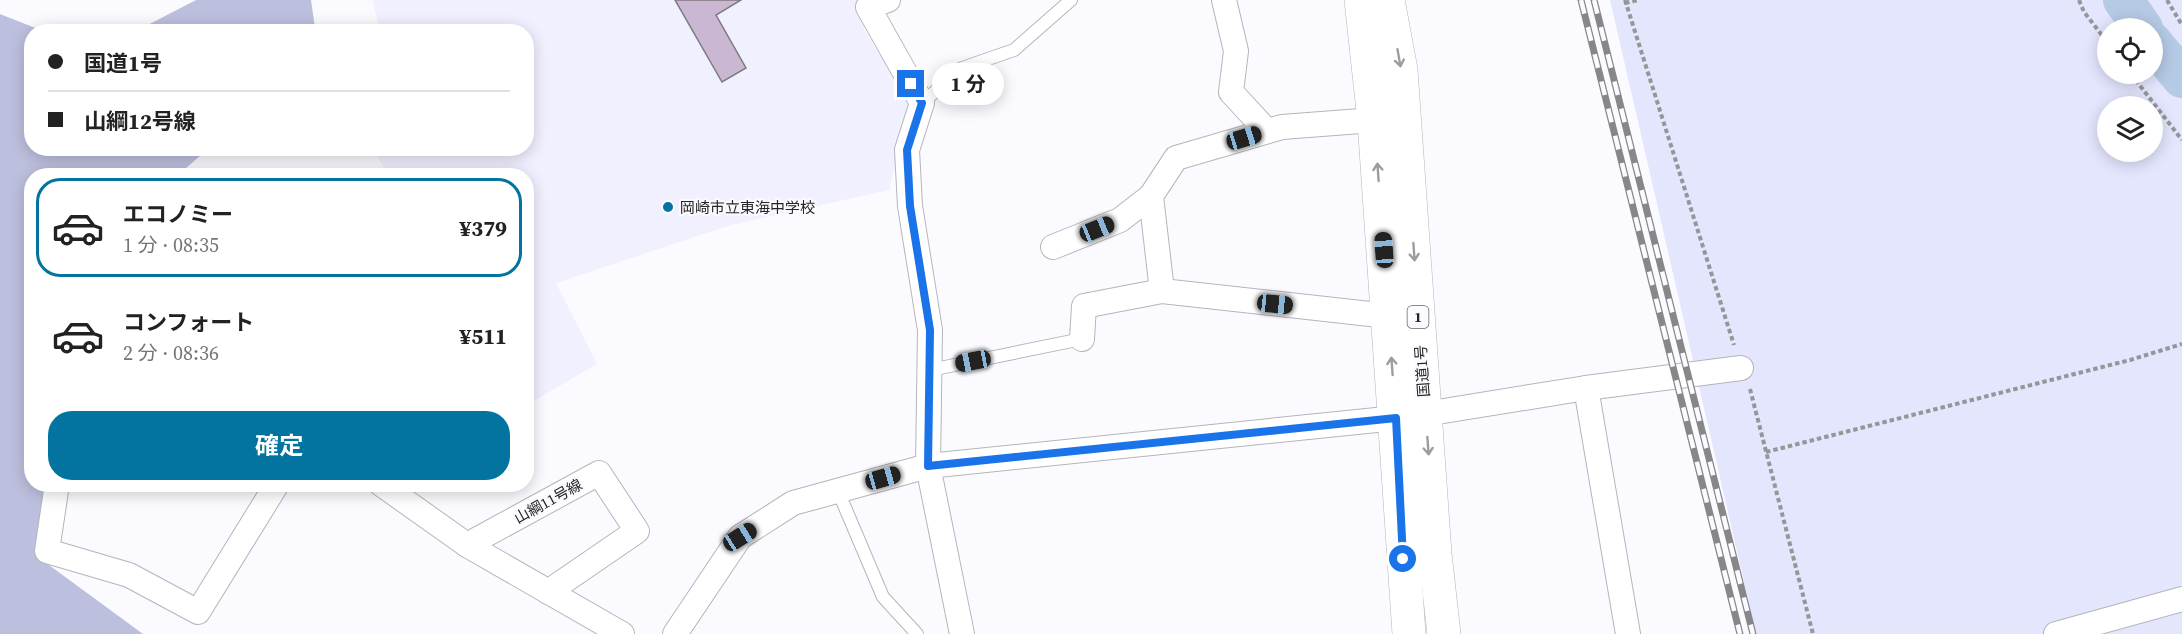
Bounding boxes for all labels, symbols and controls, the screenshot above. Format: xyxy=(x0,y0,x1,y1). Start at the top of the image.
map controls xyxy=(2097,18,2163,162)
button: locate xyxy=(2097,18,2163,84)
one-way arrow xyxy=(1394,47,1405,67)
text: 国道1号 xyxy=(84,48,162,78)
callout: 1 分 xyxy=(932,63,1004,105)
route end xyxy=(897,70,924,97)
text: 1 分 xyxy=(950,70,986,98)
button: layers xyxy=(2097,96,2163,162)
text: 山綱12号線 xyxy=(84,106,196,136)
car xyxy=(1224,124,1264,152)
one-way arrow xyxy=(1372,162,1383,182)
place label: 岡崎市立東海中学校 xyxy=(680,197,815,218)
text: エコノミー xyxy=(123,199,233,229)
marker: 岡崎市立東海中学校 xyxy=(661,200,675,214)
icon: car xyxy=(51,201,105,255)
text: ¥379 xyxy=(459,213,507,243)
car xyxy=(1077,214,1117,244)
text: 1 分 · 08:35 xyxy=(123,231,219,259)
car xyxy=(1374,231,1394,269)
one-way arrow xyxy=(1409,241,1420,261)
car xyxy=(1256,293,1294,315)
road number: 1 xyxy=(1408,306,1428,328)
text: コンフォート xyxy=(123,307,254,337)
icon: car xyxy=(51,309,105,363)
text: ¥511 xyxy=(459,321,507,351)
text: 2 分 · 08:36 xyxy=(123,339,219,367)
street label: 国道1号 xyxy=(1410,344,1434,398)
car xyxy=(954,349,992,373)
one-way arrow xyxy=(1386,357,1397,377)
button: 確定 xyxy=(48,411,510,480)
one-way arrow xyxy=(1422,436,1433,456)
car xyxy=(863,464,903,492)
street label: 山綱11号線 xyxy=(510,474,586,528)
car xyxy=(720,520,760,554)
route start xyxy=(1389,545,1416,572)

